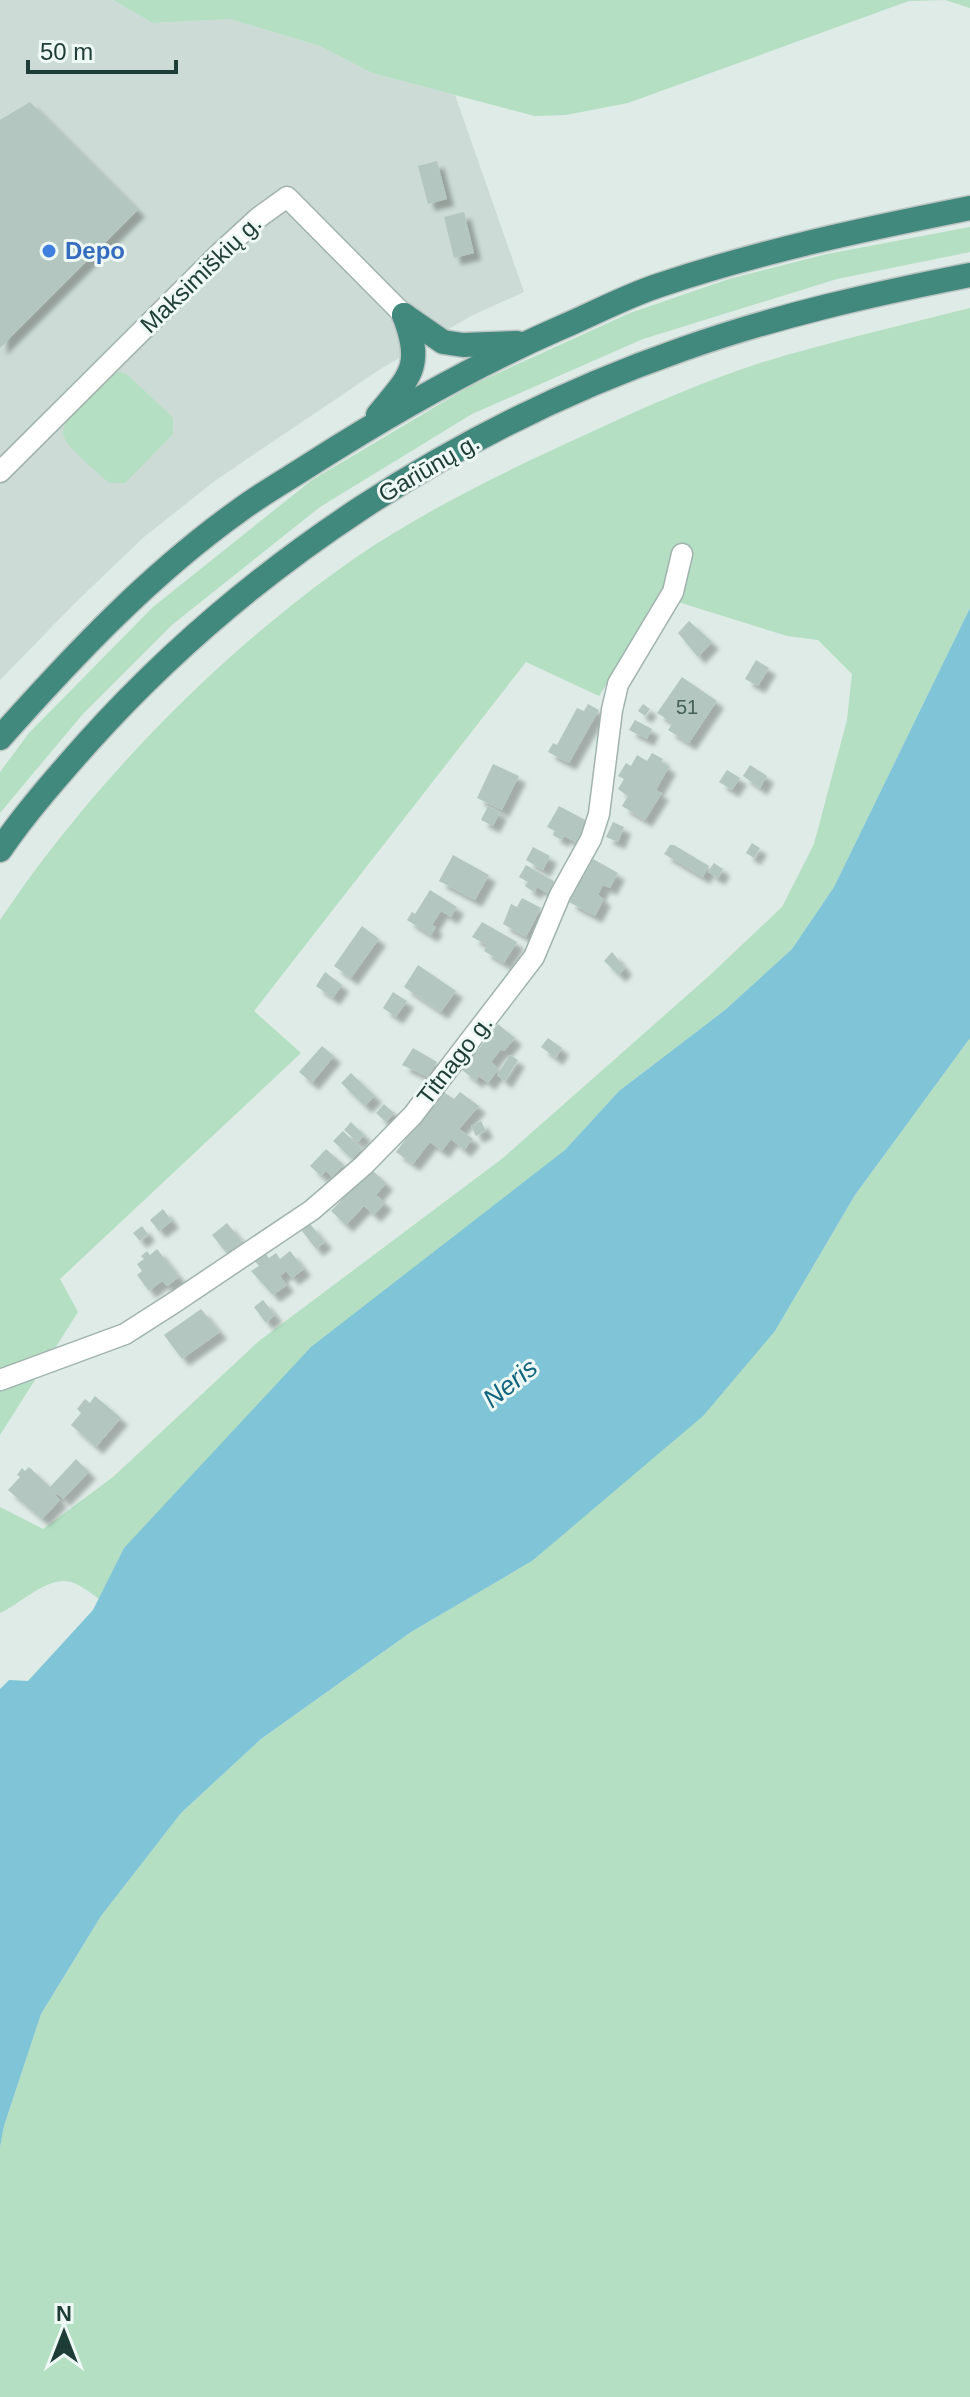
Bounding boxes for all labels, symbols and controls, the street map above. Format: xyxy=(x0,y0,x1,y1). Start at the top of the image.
scale bar xyxy=(28,24,176,74)
text: 50 m xyxy=(40,38,93,65)
street label: Maksimiškių g. xyxy=(135,209,267,338)
place label: Depo xyxy=(65,237,125,264)
marker: Depo xyxy=(40,242,58,260)
street label: Gariūnų g. xyxy=(373,428,484,507)
house number: 51 xyxy=(676,696,698,718)
street label: Titnago g. xyxy=(411,1010,498,1110)
water label: Neris xyxy=(477,1352,543,1414)
north arrow xyxy=(24,2293,104,2373)
text: N xyxy=(56,2301,72,2326)

